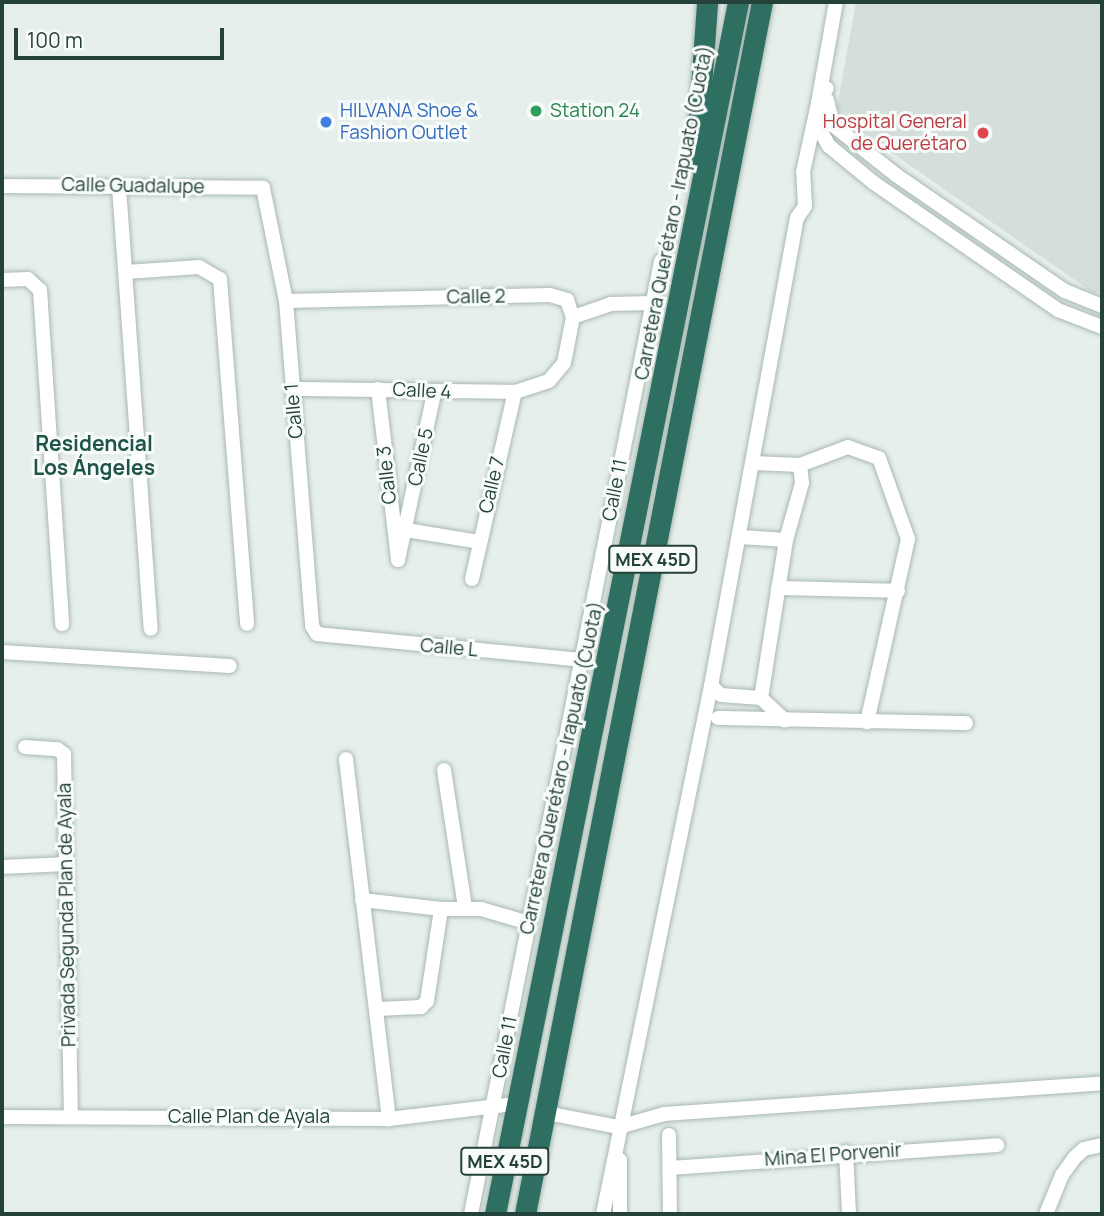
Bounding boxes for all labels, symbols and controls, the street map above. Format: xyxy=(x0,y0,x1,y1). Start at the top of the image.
scale bar xyxy=(18,14,228,58)
text: 100 m xyxy=(27,26,83,54)
street label: Carretera Querétaro - Irapuato (Cuota) xyxy=(630,44,718,382)
place label: HILVANA Shoe & Fashion Outlet xyxy=(340,100,478,144)
place label: Station 24 xyxy=(550,100,640,122)
marker: Station 24 xyxy=(528,103,544,119)
place label: Hospital General de Querétaro xyxy=(823,111,967,155)
marker: HILVANA Shoe & Fashion Outlet xyxy=(318,114,334,130)
marker: Hospital General de Querétaro xyxy=(973,123,993,143)
street label: Calle Guadalupe xyxy=(61,173,205,199)
street label: Calle 2 xyxy=(446,285,506,309)
street label: Calle 4 xyxy=(392,378,452,404)
street label: Calle 1 xyxy=(280,382,308,440)
street label: Calle 5 xyxy=(404,426,438,488)
district label: Residencial Los Ángeles xyxy=(33,430,155,480)
street label: Calle 3 xyxy=(373,445,401,505)
street label: Calle 7 xyxy=(474,454,510,516)
street label: Calle 11 xyxy=(598,457,632,523)
road number: MEX 45D xyxy=(608,544,698,574)
street label: Carretera Querétaro - Irapuato (Cuota) xyxy=(516,599,608,937)
street label: Calle L xyxy=(419,634,479,662)
street label: Privada Segunda Plan de Ayala xyxy=(53,783,81,1047)
street label: Calle 11 xyxy=(488,1014,522,1080)
street label: Calle Plan de Ayala xyxy=(168,1106,330,1128)
street label: Mina El Porvenir xyxy=(764,1139,902,1171)
road number: MEX 45D xyxy=(460,1146,550,1176)

